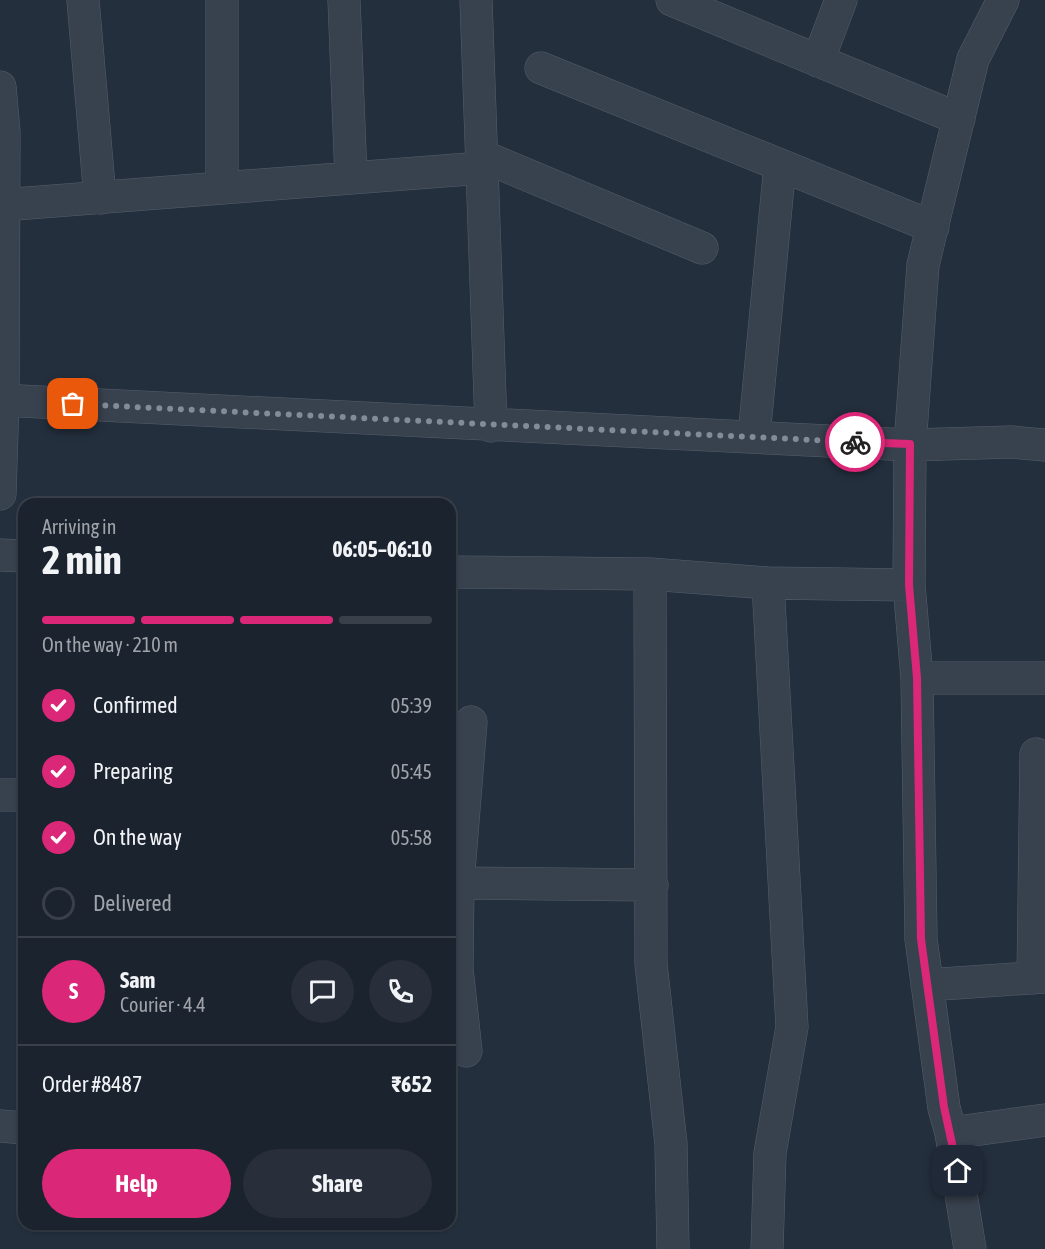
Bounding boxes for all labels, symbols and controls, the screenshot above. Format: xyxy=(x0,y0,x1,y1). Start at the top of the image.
pin xyxy=(47,378,98,429)
icon: bag xyxy=(56,387,89,420)
courier xyxy=(825,412,885,472)
icon: bike xyxy=(839,426,872,459)
text: Arriving in xyxy=(42,515,116,538)
text: 06:05–06:10 xyxy=(332,536,432,562)
text: 2 min xyxy=(42,538,122,582)
text: On the way · 210 m xyxy=(42,633,178,656)
icon: check xyxy=(42,689,75,722)
text: Confirmed xyxy=(93,692,178,718)
text: 05:39 xyxy=(391,694,432,717)
icon: check xyxy=(42,755,75,788)
text: Preparing xyxy=(93,758,173,784)
text: 05:45 xyxy=(391,760,432,783)
icon: check xyxy=(42,821,75,854)
text: On the way xyxy=(93,824,182,850)
text: 05:58 xyxy=(391,826,432,849)
text: Delivered xyxy=(93,890,172,916)
button: chat xyxy=(291,960,354,1023)
button: phone xyxy=(369,960,432,1023)
text: Sam xyxy=(120,967,155,993)
text: S xyxy=(69,978,78,1004)
text: Courier · 4.4 xyxy=(120,993,206,1016)
text: Order #8487 xyxy=(42,1071,142,1097)
text: ₹652 xyxy=(392,1071,432,1097)
pin xyxy=(932,1145,983,1196)
button: Help xyxy=(42,1149,231,1218)
button: Share xyxy=(243,1149,432,1218)
icon: home xyxy=(941,1154,974,1187)

